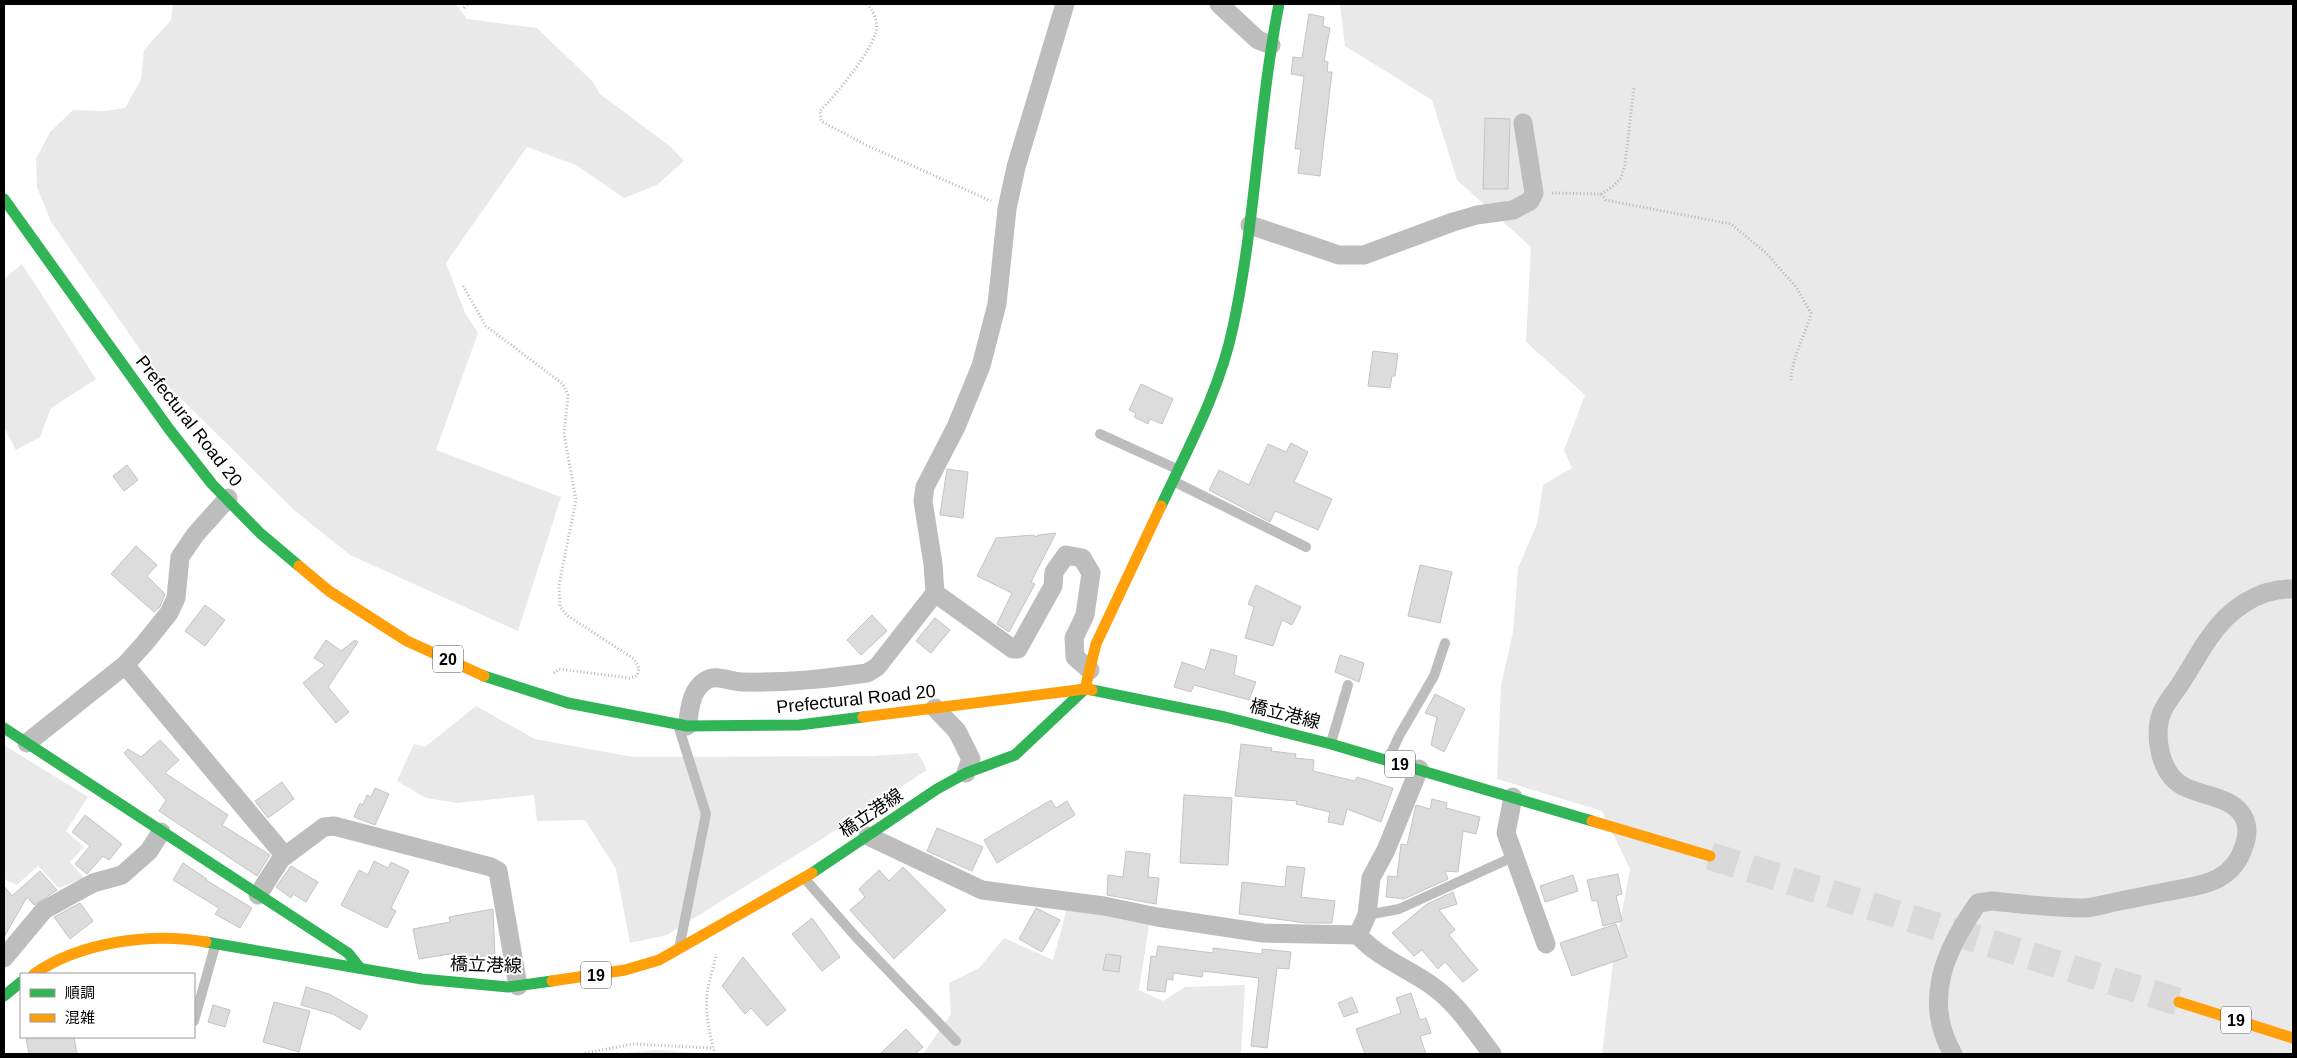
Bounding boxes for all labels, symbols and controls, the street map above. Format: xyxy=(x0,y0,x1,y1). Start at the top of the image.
street label: Prefectural Road 20 xyxy=(132,352,246,490)
road number: 20 xyxy=(433,646,463,672)
street label: Prefectural Road 20 xyxy=(775,681,937,717)
street label: 橋立港線 xyxy=(1248,696,1322,732)
road number: 19 xyxy=(1385,751,1415,778)
street label: 橋立港線 xyxy=(836,785,906,841)
street label: 橋立港線 xyxy=(450,954,522,976)
road number: 19 xyxy=(581,962,611,988)
legend xyxy=(20,973,195,1038)
text: 順調 xyxy=(65,984,95,1001)
road number: 19 xyxy=(2221,1006,2251,1034)
text: 混雑 xyxy=(65,1009,95,1026)

